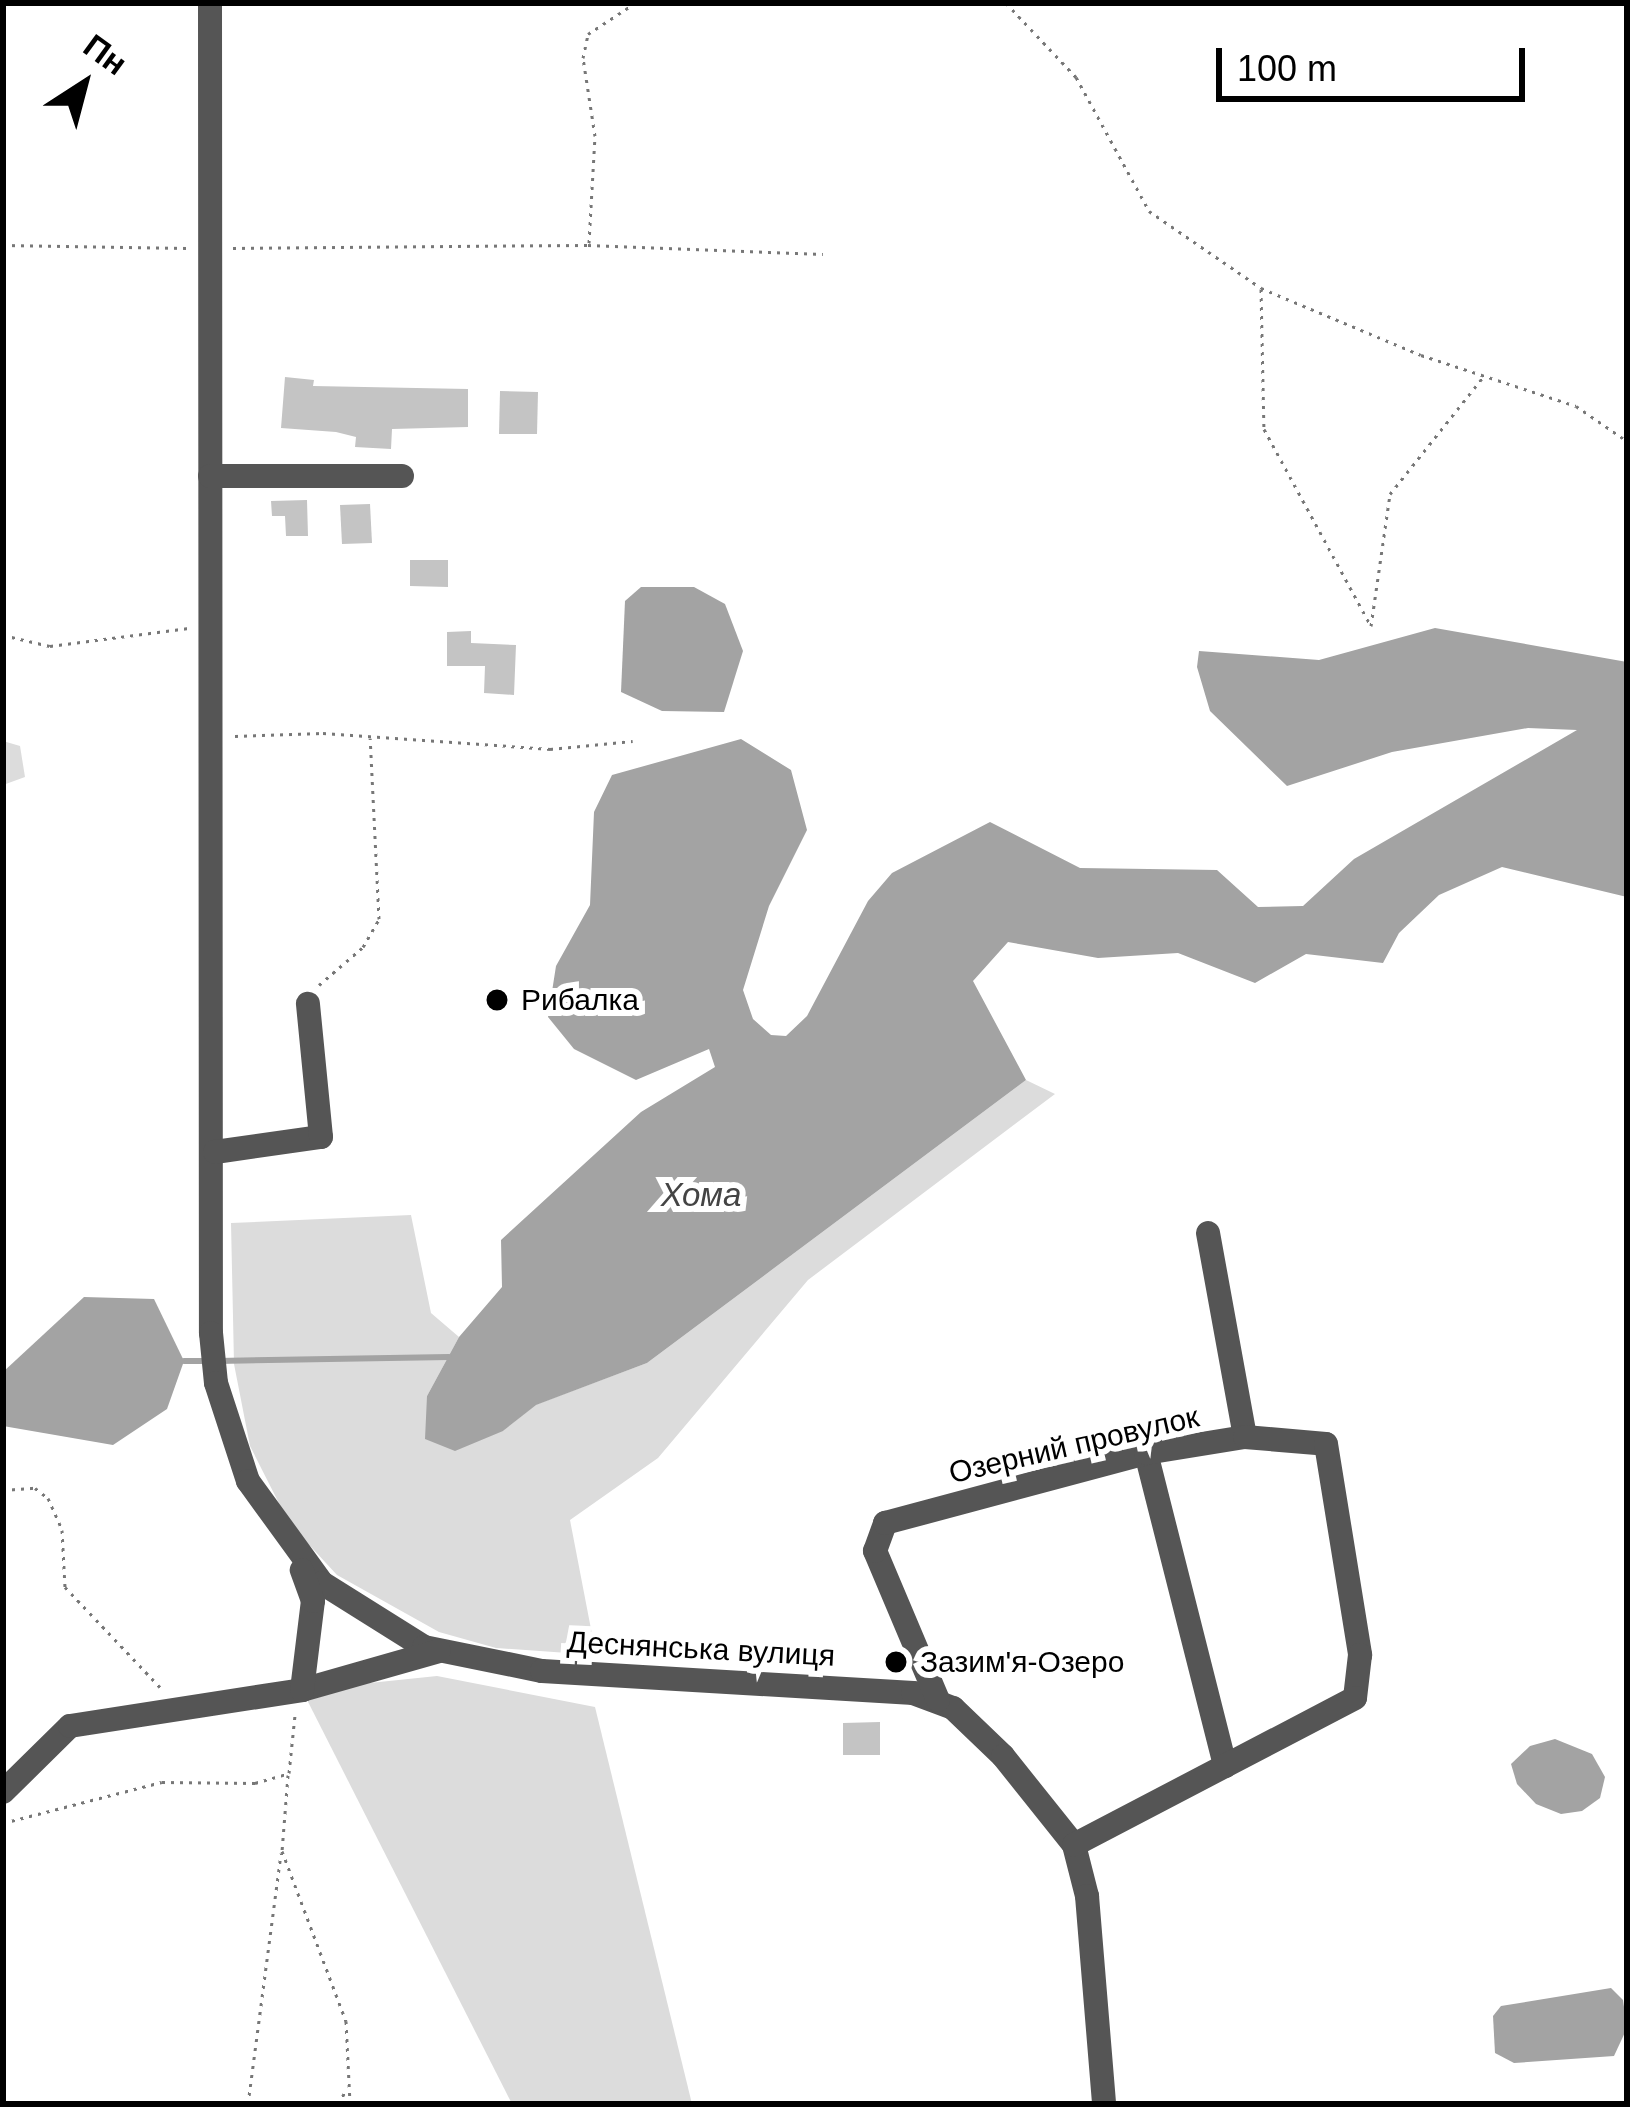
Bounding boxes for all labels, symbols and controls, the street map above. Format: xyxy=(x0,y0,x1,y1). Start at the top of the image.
north arrow xyxy=(24,24,144,144)
scale bar xyxy=(1222,24,1531,98)
text: Пн xyxy=(77,27,134,82)
text: 100 m xyxy=(1237,48,1337,89)
place label: Рибалка xyxy=(521,982,639,1018)
marker: Рибалка xyxy=(484,987,510,1013)
water label: Хома xyxy=(661,1175,741,1215)
street label: Озерний провулок xyxy=(946,1399,1202,1491)
street label: Деснянська вулиця xyxy=(566,1624,836,1674)
place label: Зазим'я-Озеро xyxy=(920,1644,1124,1680)
marker: Зазим'я-Озеро xyxy=(883,1649,909,1675)

